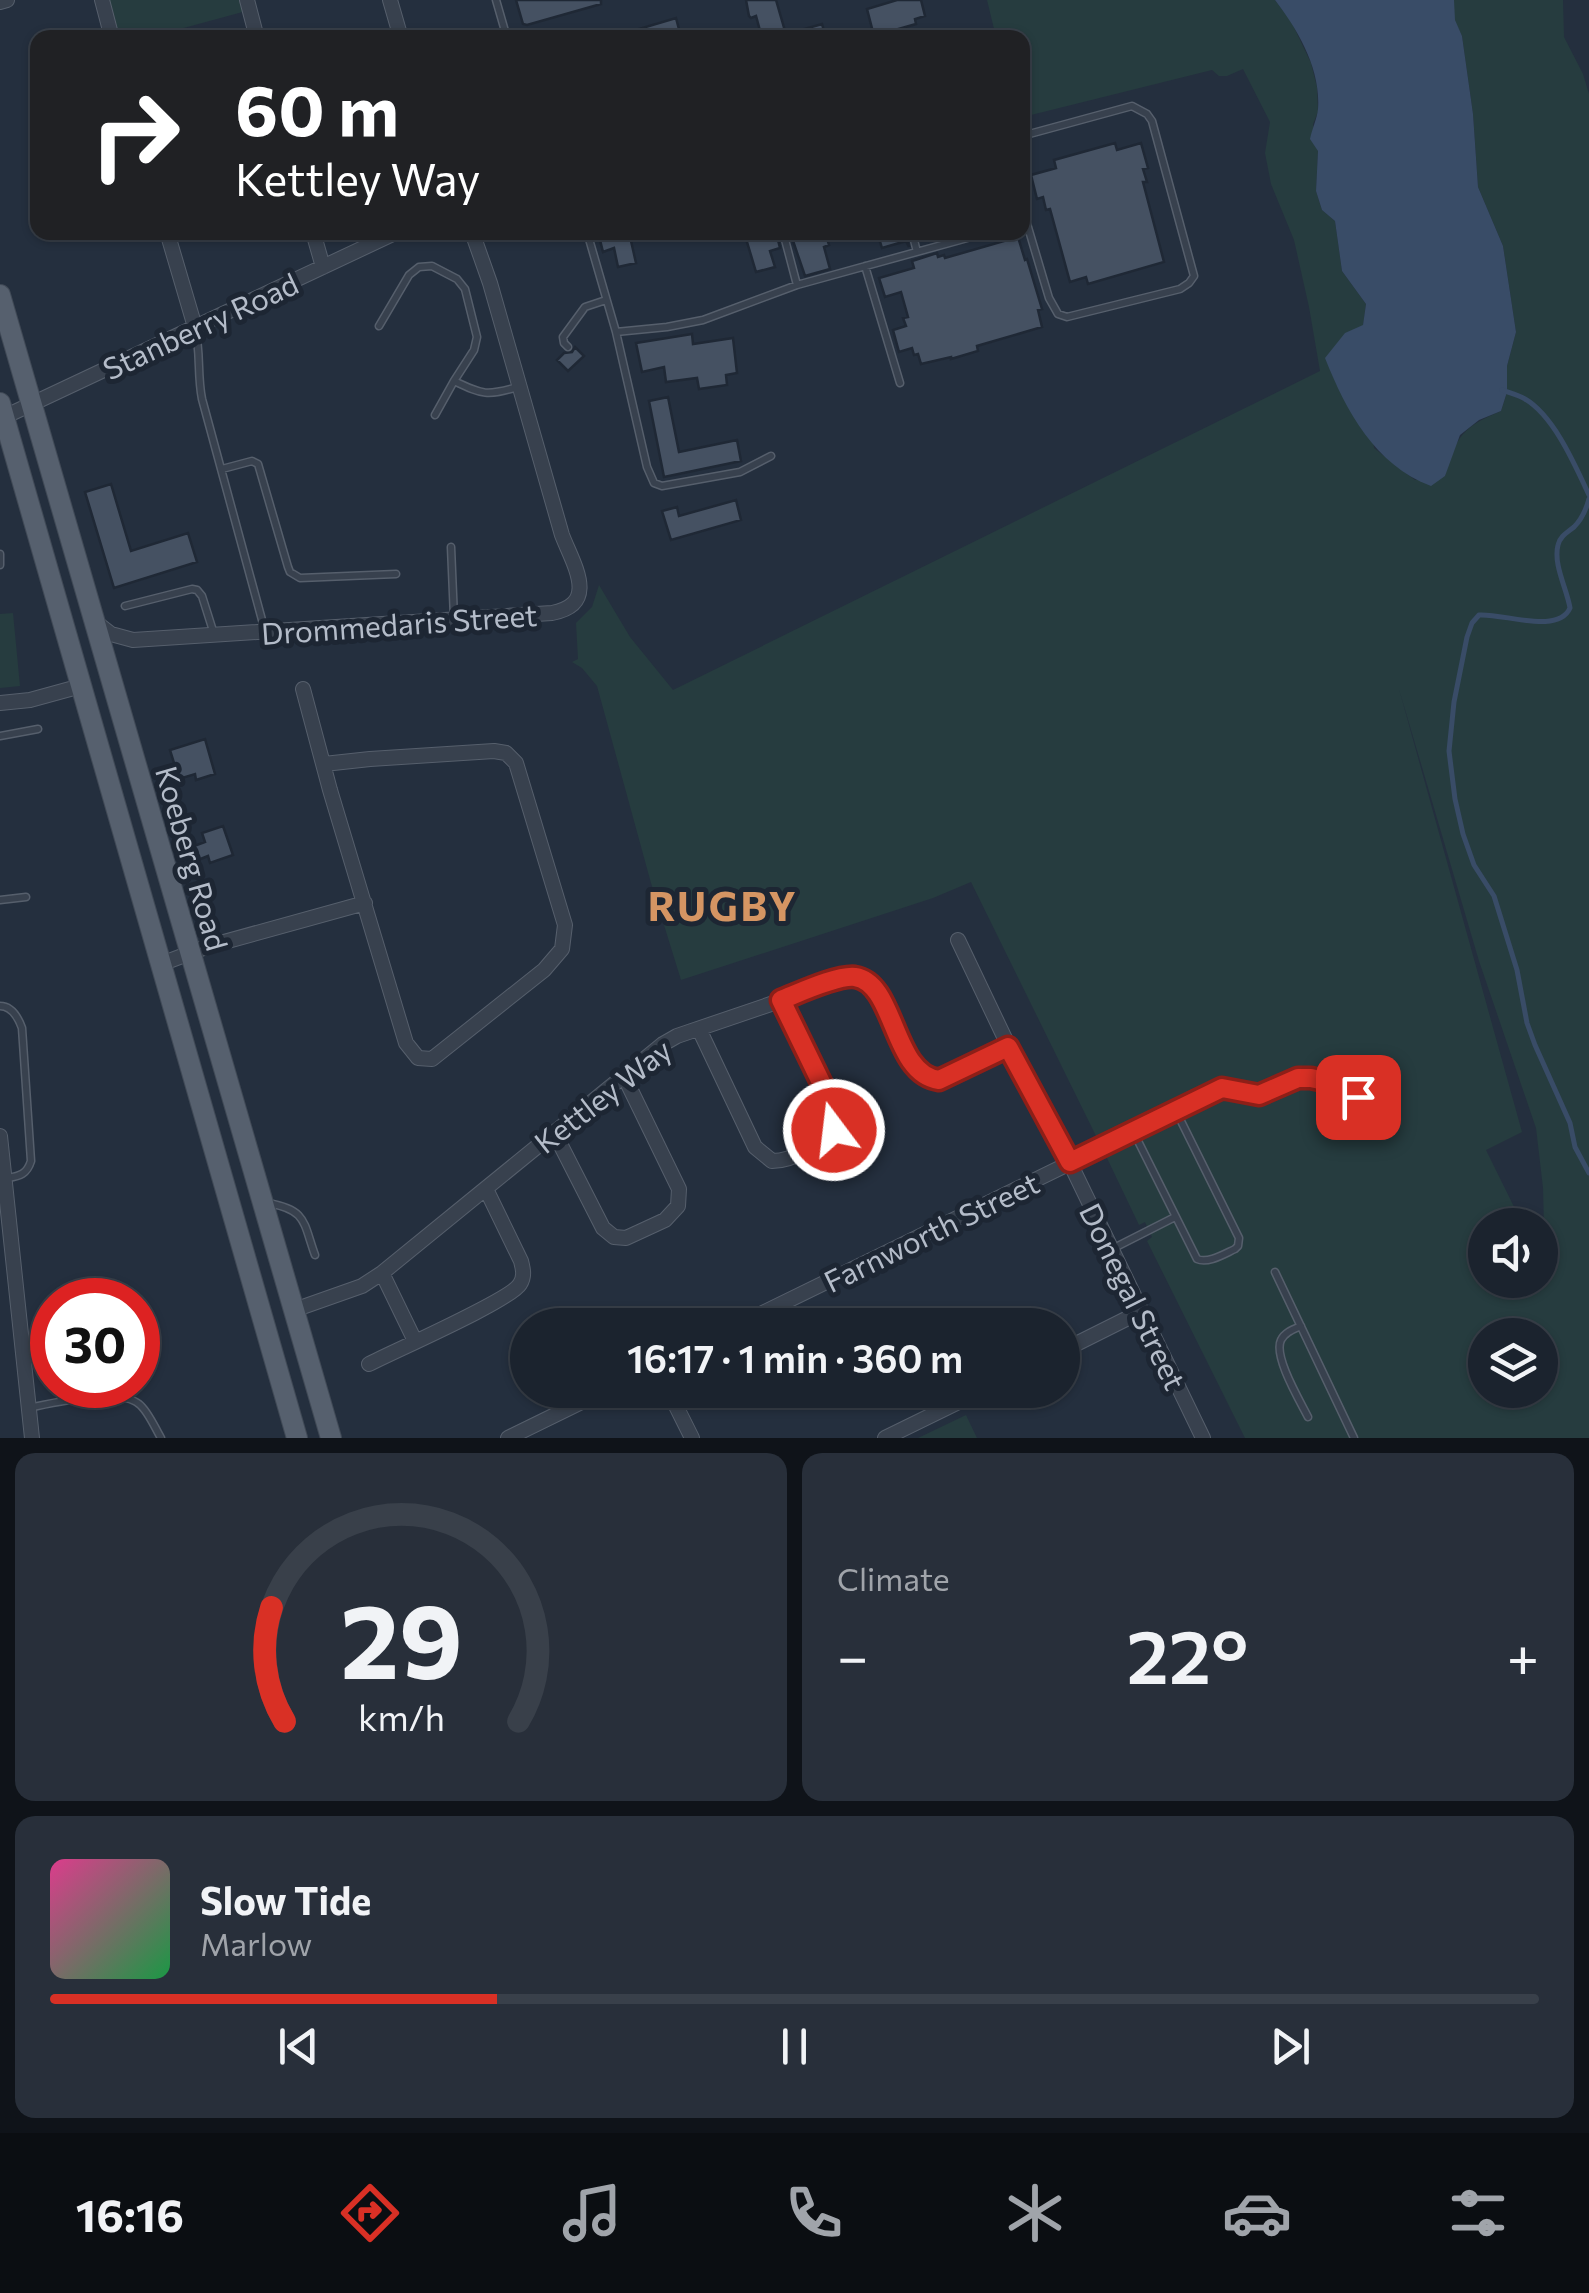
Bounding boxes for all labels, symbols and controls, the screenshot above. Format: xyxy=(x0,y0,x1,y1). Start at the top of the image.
text: 60 m xyxy=(235,65,399,150)
icon: right xyxy=(70,70,200,200)
text: Kettley Way xyxy=(235,150,480,205)
street label: Stanberry Road xyxy=(96,264,304,386)
street label: Drommedaris Street xyxy=(260,595,538,651)
street label: Koeberg Road xyxy=(149,761,237,955)
district label: RUGBY xyxy=(648,880,798,929)
street label: Kettley Way xyxy=(526,1030,678,1160)
pin xyxy=(1316,1055,1401,1140)
icon: arrive xyxy=(1331,1070,1386,1125)
position arrow xyxy=(782,1078,886,1182)
street label: Farnworth Street xyxy=(817,1163,1045,1299)
street label: Donegal Street xyxy=(1073,1197,1195,1395)
map controls xyxy=(1468,1208,1558,1408)
button: sound xyxy=(1468,1208,1558,1298)
speed limit sign: 30 xyxy=(30,1278,160,1408)
button: layers xyxy=(1468,1318,1558,1408)
text: 16:17 · 1 min · 360 m xyxy=(627,1334,963,1381)
text: Climate xyxy=(837,1558,950,1598)
text: 29 xyxy=(340,1573,462,1700)
text: 22° xyxy=(1126,1608,1248,1699)
text: − xyxy=(837,1621,868,1688)
text: + xyxy=(1507,1621,1539,1688)
text: km/h xyxy=(358,1695,444,1738)
text: Slow Tide xyxy=(200,1876,371,1923)
text: Marlow xyxy=(200,1923,312,1963)
icon: previous xyxy=(271,2019,326,2074)
icon: pause xyxy=(767,2019,822,2074)
icon: next xyxy=(1263,2019,1318,2074)
icon: directions xyxy=(335,2178,405,2248)
icon: music xyxy=(557,2178,627,2248)
icon: phone xyxy=(779,2178,849,2248)
icon: climate xyxy=(1000,2178,1070,2248)
icon: car xyxy=(1222,2178,1292,2248)
icon: filters xyxy=(1443,2178,1513,2248)
text: 16:16 xyxy=(76,2186,184,2241)

